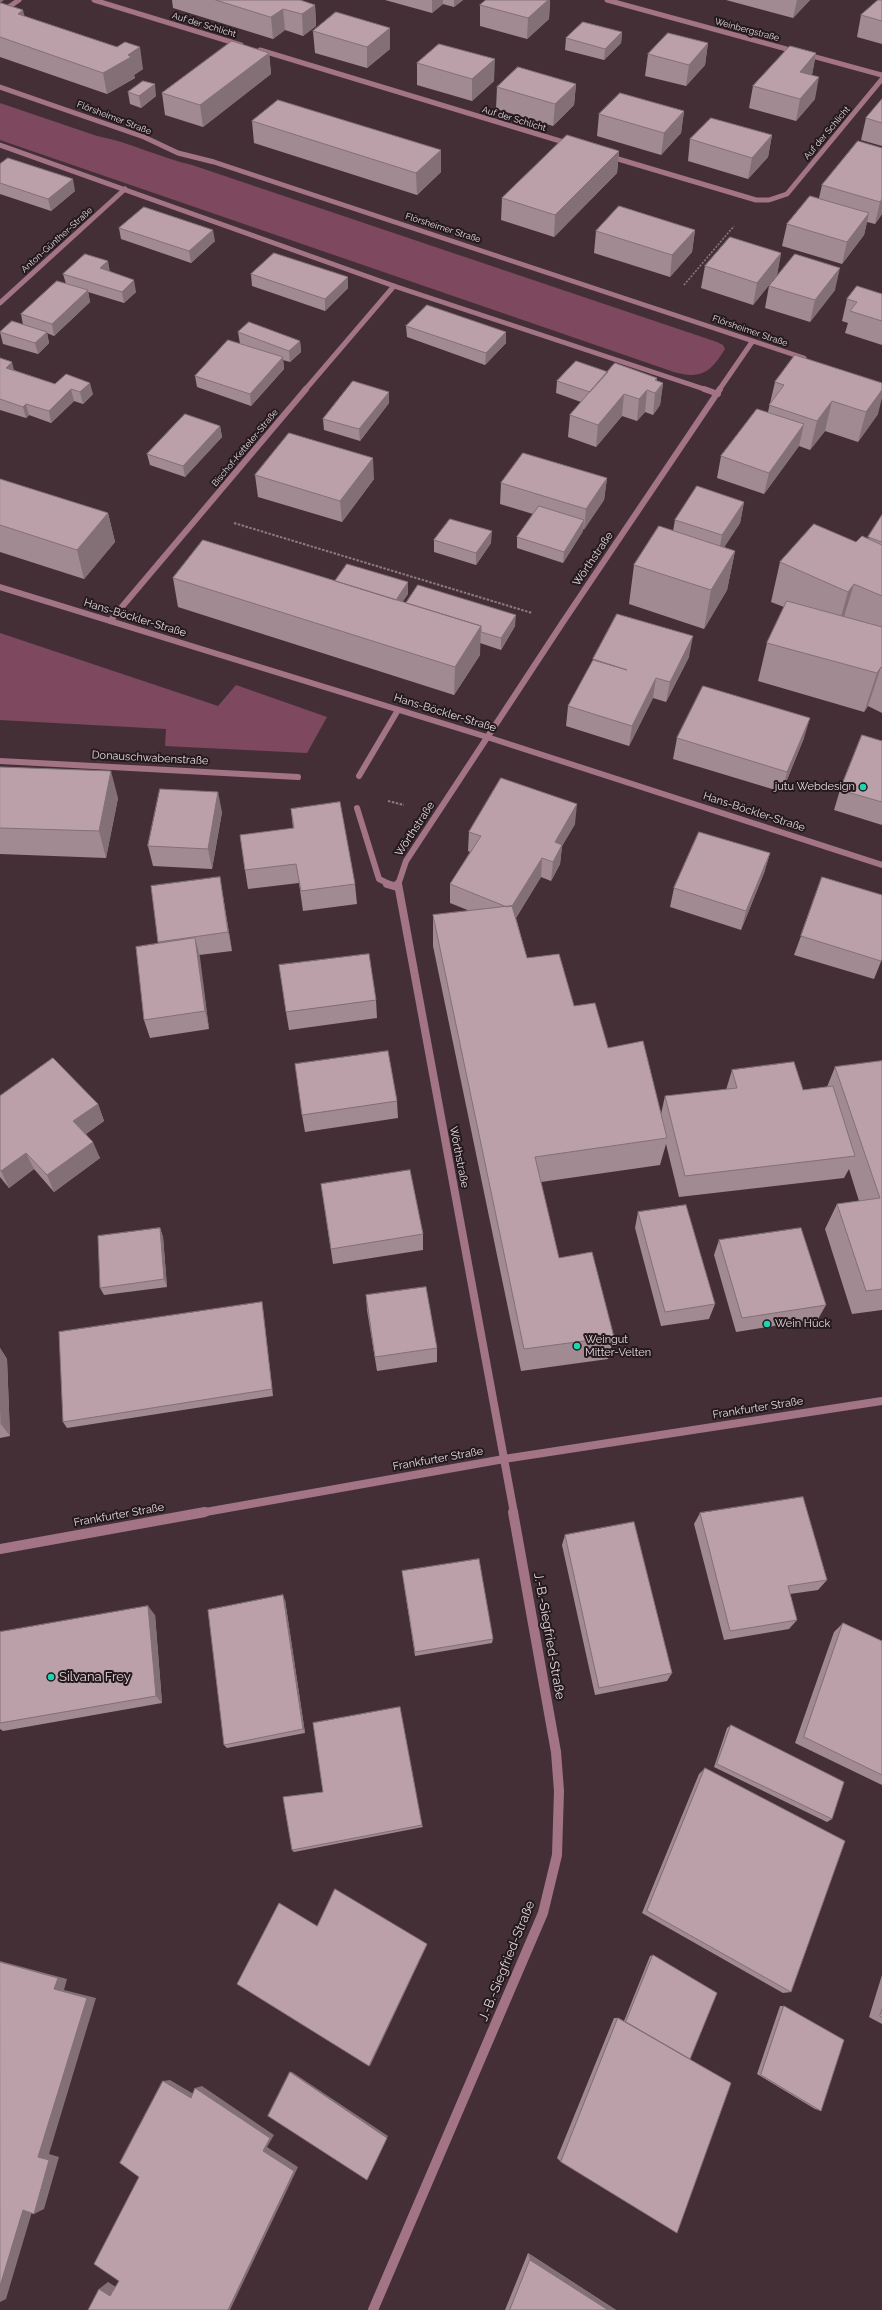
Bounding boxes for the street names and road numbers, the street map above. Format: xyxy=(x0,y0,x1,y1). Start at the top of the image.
street label: Auf der Schlicht xyxy=(171,10,237,40)
street label: Weinbergstraße xyxy=(714,16,780,44)
street label: Flörsheimer Straße xyxy=(75,99,153,137)
street label: Auf der Schlicht xyxy=(481,104,547,134)
street label: Auf der Schlicht xyxy=(802,104,852,162)
street label: Anton-Günther-Straße xyxy=(19,205,95,275)
street label: Flörsheimer Straße xyxy=(404,211,482,245)
street label: Flörsheimer Straße xyxy=(711,313,789,349)
street label: Bischof-Ketteler-Straße xyxy=(210,407,280,489)
street label: Wörthstraße xyxy=(570,529,616,589)
street label: Hans-Böckler-Straße xyxy=(82,596,188,640)
street label: Hans-Böckler-Straße xyxy=(392,691,498,735)
street label: Donauschwabenstraße xyxy=(91,748,209,768)
street label: Hans-Böckler-Straße xyxy=(701,789,807,835)
street label: Wörthstraße xyxy=(392,799,438,859)
street label: Wörthstraße xyxy=(447,1125,471,1189)
street label: Frankfurter Straße xyxy=(712,1394,804,1422)
street label: Frankfurter Straße xyxy=(392,1445,484,1473)
street label: Frankfurter Straße xyxy=(73,1501,165,1529)
street label: J.-B.-Siegfried-Straße xyxy=(530,1571,568,1701)
street label: J.-B.-Siegfried-Straße xyxy=(476,1898,538,2024)

